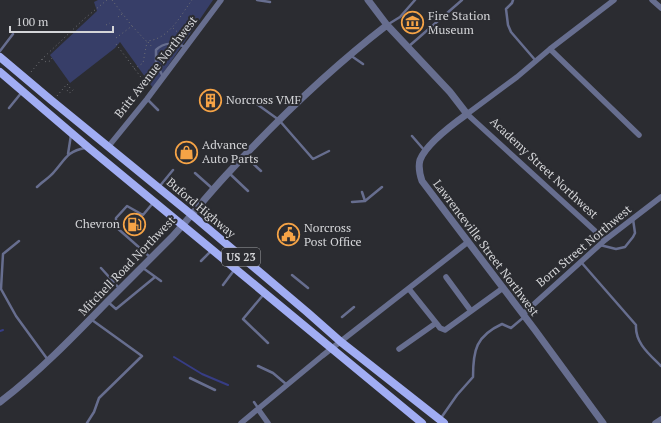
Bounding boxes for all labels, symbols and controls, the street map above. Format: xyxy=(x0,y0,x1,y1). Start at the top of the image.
scale bar xyxy=(10,8,113,34)
place label: Fire Station Museum xyxy=(428,8,490,37)
museum icon: Fire Station Museum xyxy=(400,10,426,36)
street label: Britt Avenue Northwest xyxy=(111,12,200,121)
text: 100 m xyxy=(16,14,49,29)
building icon: Norcross VMF xyxy=(198,87,224,113)
place label: Norcross VMF xyxy=(226,92,301,107)
street label: Academy Street Northwest xyxy=(487,114,602,222)
place label: Advance Auto Parts xyxy=(202,137,259,166)
shop icon: Advance Auto Parts xyxy=(173,139,199,165)
street label: Buford Highway xyxy=(164,174,240,241)
street label: Lawrenceville Street Northwest xyxy=(430,177,543,319)
street label: Born Street Northwest xyxy=(533,201,635,290)
fuel station icon: Chevron xyxy=(122,211,148,237)
street label: Mitchell Road Northwest xyxy=(75,212,179,319)
place label: Chevron xyxy=(75,216,120,231)
place label: Norcross Post Office xyxy=(304,220,362,249)
public building icon: Norcross Post Office xyxy=(276,222,302,248)
road number: US 23 xyxy=(222,248,260,266)

